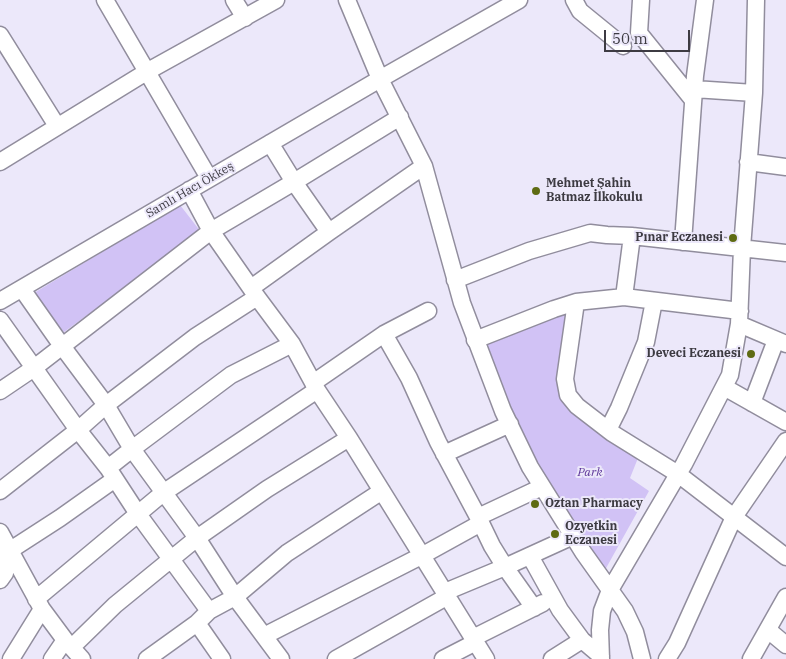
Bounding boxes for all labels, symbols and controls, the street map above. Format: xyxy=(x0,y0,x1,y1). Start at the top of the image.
scale bar xyxy=(606,20,692,52)
text: 50 m xyxy=(612,29,648,48)
street label: Samlı Hacı Ökkeş xyxy=(144,159,236,221)
place label: Mehmet Şahin Batmaz İlkokulu xyxy=(546,177,643,205)
marker: Mehmet Şahin Batmaz İlkokulu xyxy=(530,185,542,197)
place label: Pınar Eczanesi xyxy=(635,231,723,245)
marker: Pınar Eczanesi xyxy=(727,232,739,244)
place label: Deveci Eczanesi xyxy=(647,347,741,361)
marker: Deveci Eczanesi xyxy=(745,348,757,360)
park label: Park xyxy=(577,466,603,480)
place label: Oztan Pharmacy xyxy=(545,497,643,511)
marker: Oztan Pharmacy xyxy=(529,498,541,510)
place label: Ozyetkin Eczanesi xyxy=(565,520,618,548)
marker: Ozyetkin Eczanesi xyxy=(549,528,561,540)

